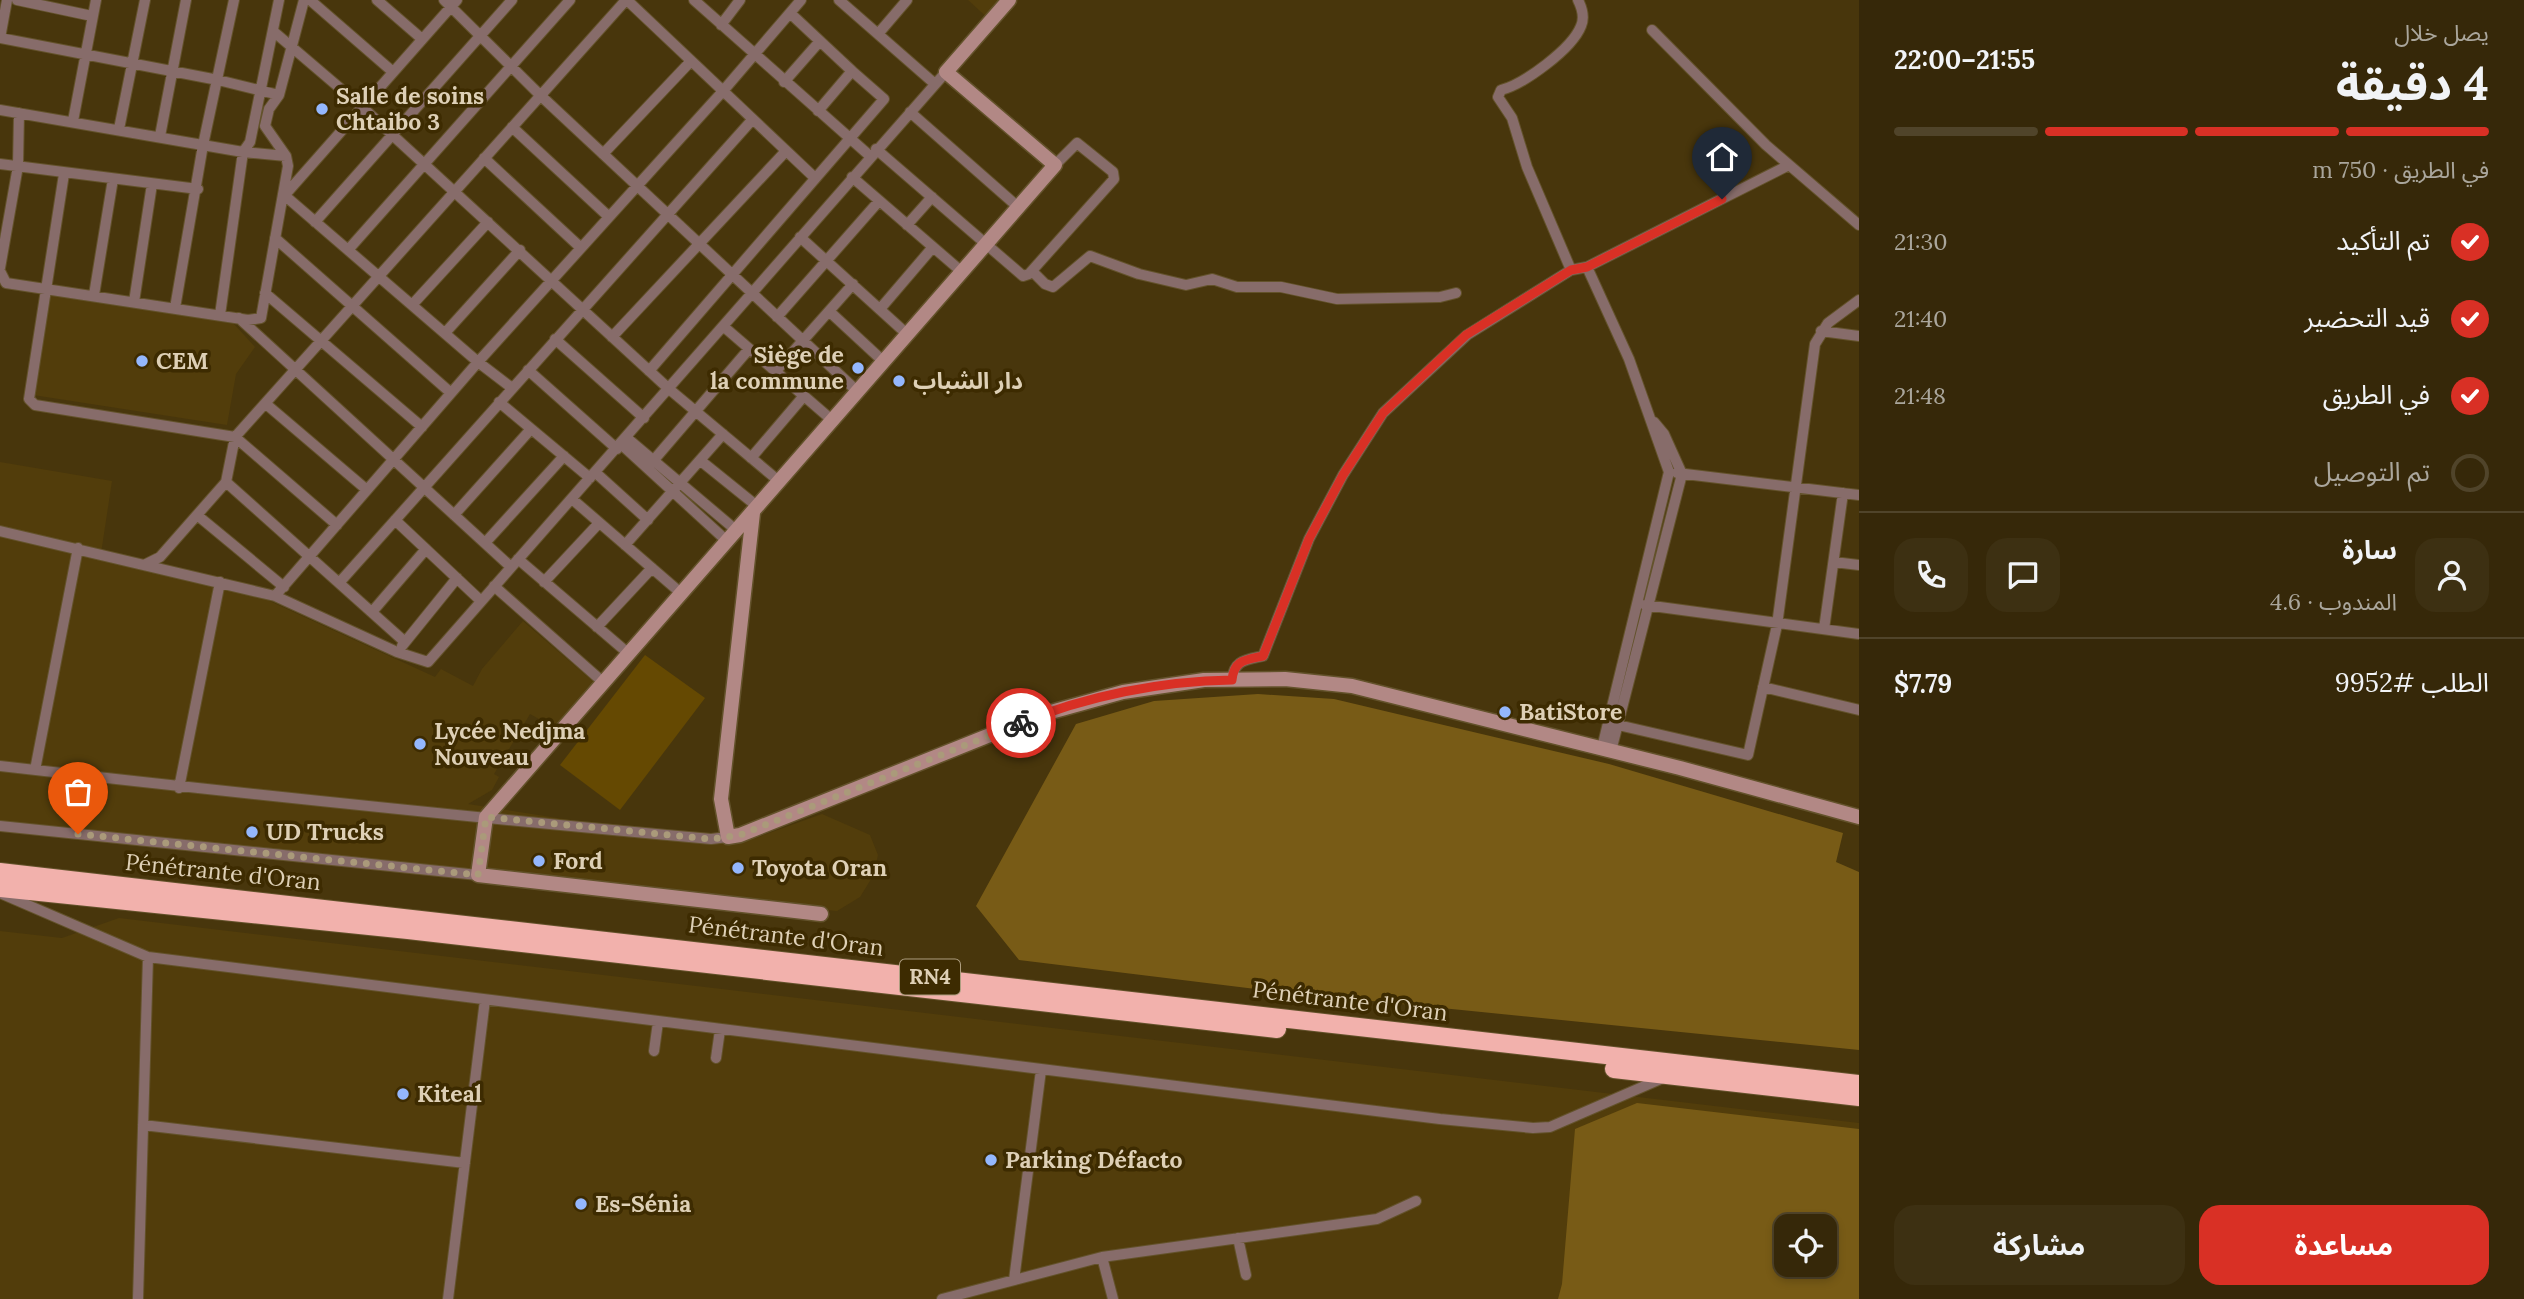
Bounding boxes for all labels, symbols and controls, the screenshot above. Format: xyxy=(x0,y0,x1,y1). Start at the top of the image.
text: يصل خلال xyxy=(2394,18,2489,47)
text: 21:55–22:00 xyxy=(1894,43,2035,76)
text: 4 دقيقة xyxy=(2336,54,2489,113)
place label: Salle de soins Chtaibo 3 xyxy=(336,81,484,136)
marker: Salle de soins Chtaibo 3 xyxy=(314,101,330,117)
pin xyxy=(1692,127,1752,199)
icon: home xyxy=(1703,138,1741,176)
text: في الطريق · 750 m xyxy=(2312,155,2489,184)
icon: check xyxy=(2451,223,2489,261)
text: تم التأكيد xyxy=(2336,224,2430,257)
text: 21:30 xyxy=(1894,227,1948,256)
icon: check xyxy=(2451,300,2489,338)
text: قيد التحضير xyxy=(2304,301,2430,334)
text: 21:40 xyxy=(1894,304,1947,333)
place label: Siège de la commune xyxy=(710,340,844,395)
place label: CEM xyxy=(156,346,209,375)
marker: CEM xyxy=(134,353,150,369)
marker: Siège de la commune xyxy=(850,360,866,376)
place label: دار الشباب xyxy=(913,366,1023,395)
marker: دار الشباب xyxy=(891,373,907,389)
icon: check xyxy=(2451,377,2489,415)
text: في الطريق xyxy=(2323,378,2430,411)
text: 21:48 xyxy=(1894,381,1946,410)
text: تم التوصيل xyxy=(2314,455,2430,488)
text: سارة xyxy=(2342,533,2397,566)
button: phone xyxy=(1894,538,1968,612)
button: chat xyxy=(1986,538,2060,612)
button: person xyxy=(2415,538,2489,612)
text: المندوب · 4.6 xyxy=(2270,587,2397,616)
text: الطلب #9952 xyxy=(2335,666,2489,699)
text: $7.79 xyxy=(1894,667,1952,700)
courier xyxy=(986,688,1056,758)
place label: BatiStore xyxy=(1519,697,1622,726)
icon: bike xyxy=(1002,704,1040,742)
marker: BatiStore xyxy=(1497,704,1513,720)
place label: Lycée Nedjma Nouveau xyxy=(434,716,585,771)
marker: Lycée Nedjma Nouveau xyxy=(412,736,428,752)
pin xyxy=(48,762,108,834)
icon: bag xyxy=(59,773,97,811)
place label: UD Trucks xyxy=(266,817,384,846)
marker: UD Trucks xyxy=(244,824,260,840)
place label: Ford xyxy=(553,846,603,875)
street label: Pénétrante d'Oran xyxy=(124,847,322,896)
marker: Ford xyxy=(531,853,547,869)
place label: Toyota Oran xyxy=(752,853,887,882)
marker: Toyota Oran xyxy=(730,860,746,876)
street label: Pénétrante d'Oran xyxy=(687,909,885,962)
road number: RN4 xyxy=(900,960,960,995)
street label: Pénétrante d'Oran xyxy=(1251,974,1449,1027)
place label: Kiteal xyxy=(417,1079,482,1108)
marker: Kiteal xyxy=(395,1086,411,1102)
place label: Parking Défacto xyxy=(1005,1145,1182,1174)
marker: Parking Défacto xyxy=(983,1152,999,1168)
place label: Es-Sénia xyxy=(595,1189,691,1218)
marker: Es-Sénia xyxy=(573,1196,589,1212)
button: مشاركة xyxy=(1894,1205,2185,1285)
button: مساعدة xyxy=(2199,1205,2489,1285)
map controls xyxy=(1774,1214,1837,1277)
button: locate xyxy=(1774,1214,1837,1277)

